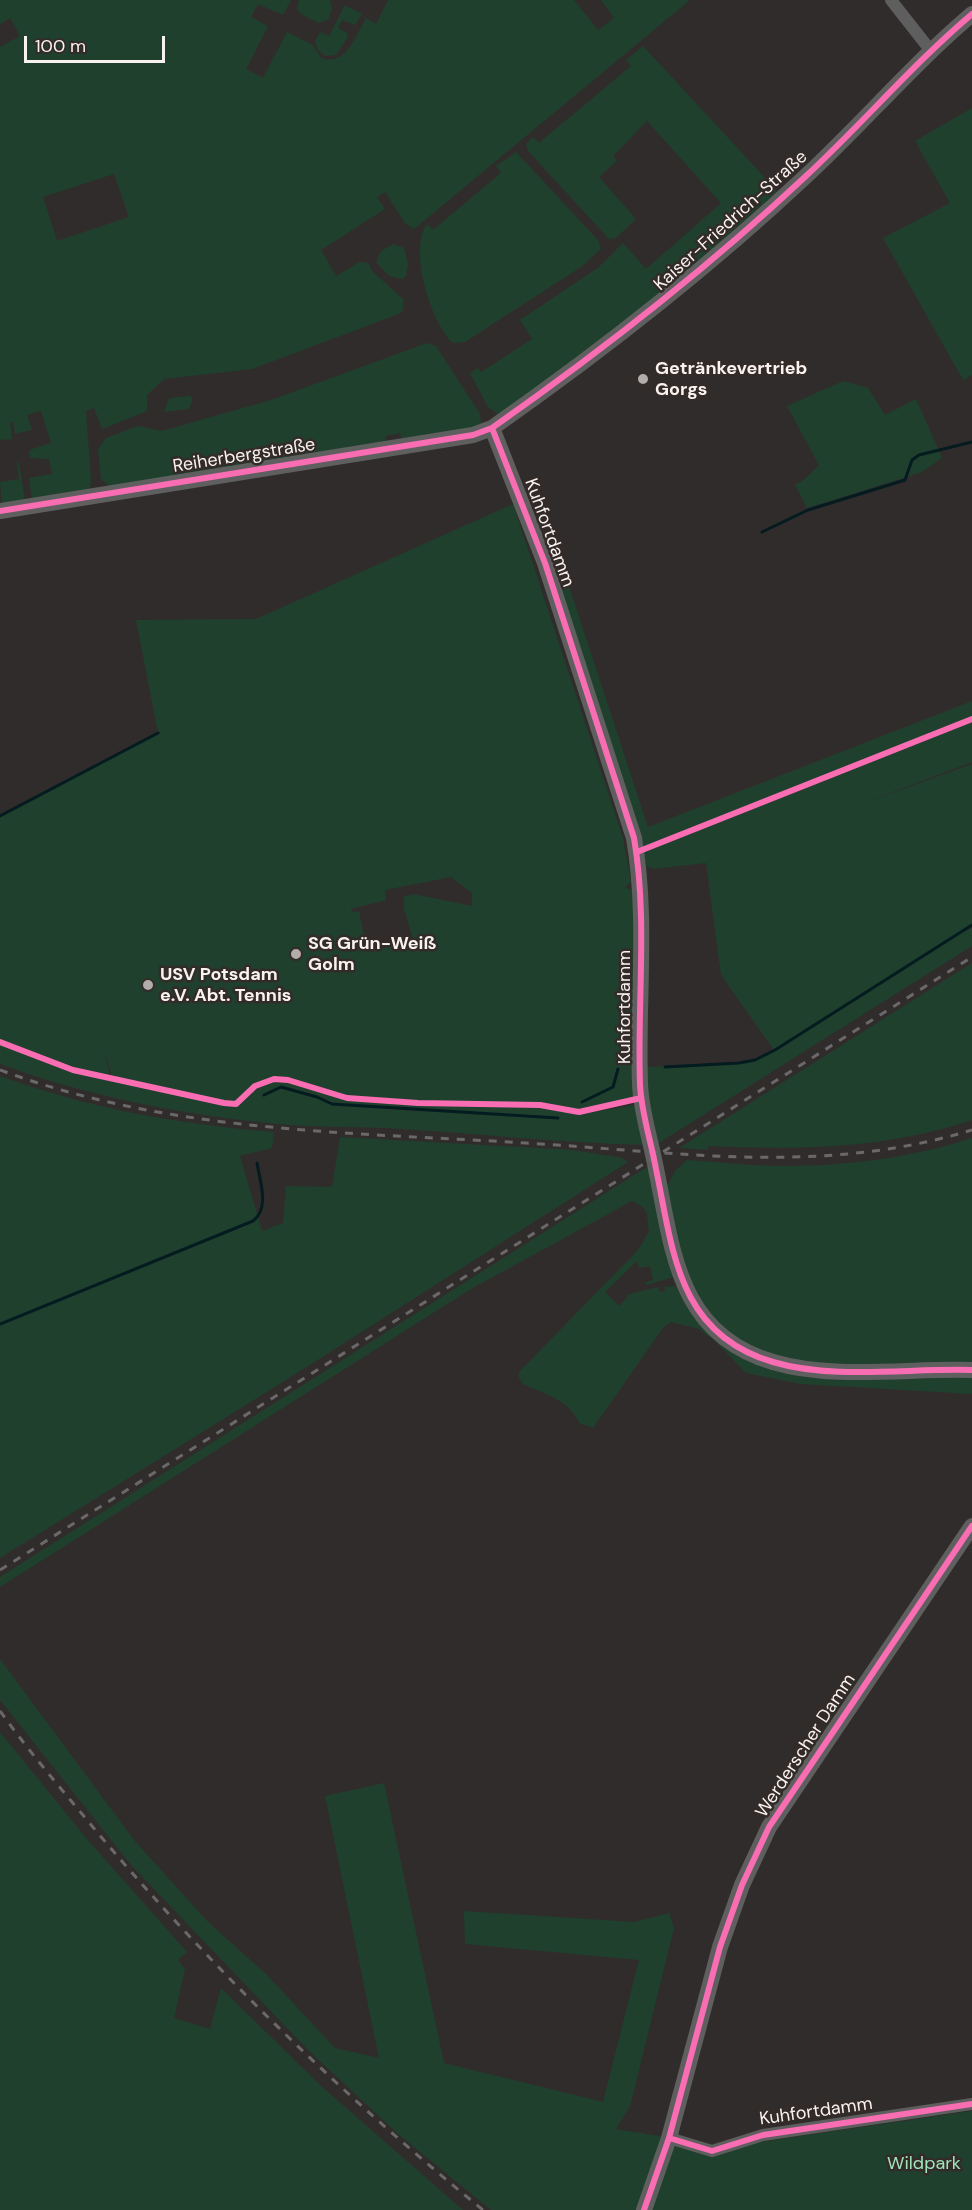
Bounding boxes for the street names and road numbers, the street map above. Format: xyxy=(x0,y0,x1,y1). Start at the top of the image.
street label: Kaiser-Friedrich-Straße xyxy=(650,146,812,296)
street label: Reiherbergstraße xyxy=(171,434,317,478)
street label: Kuhfortdamm xyxy=(519,476,579,590)
street label: Kuhfortdamm xyxy=(614,950,636,1064)
street label: Werderscher Damm xyxy=(752,1670,860,1822)
street label: Kuhfortdamm xyxy=(758,2093,874,2131)

